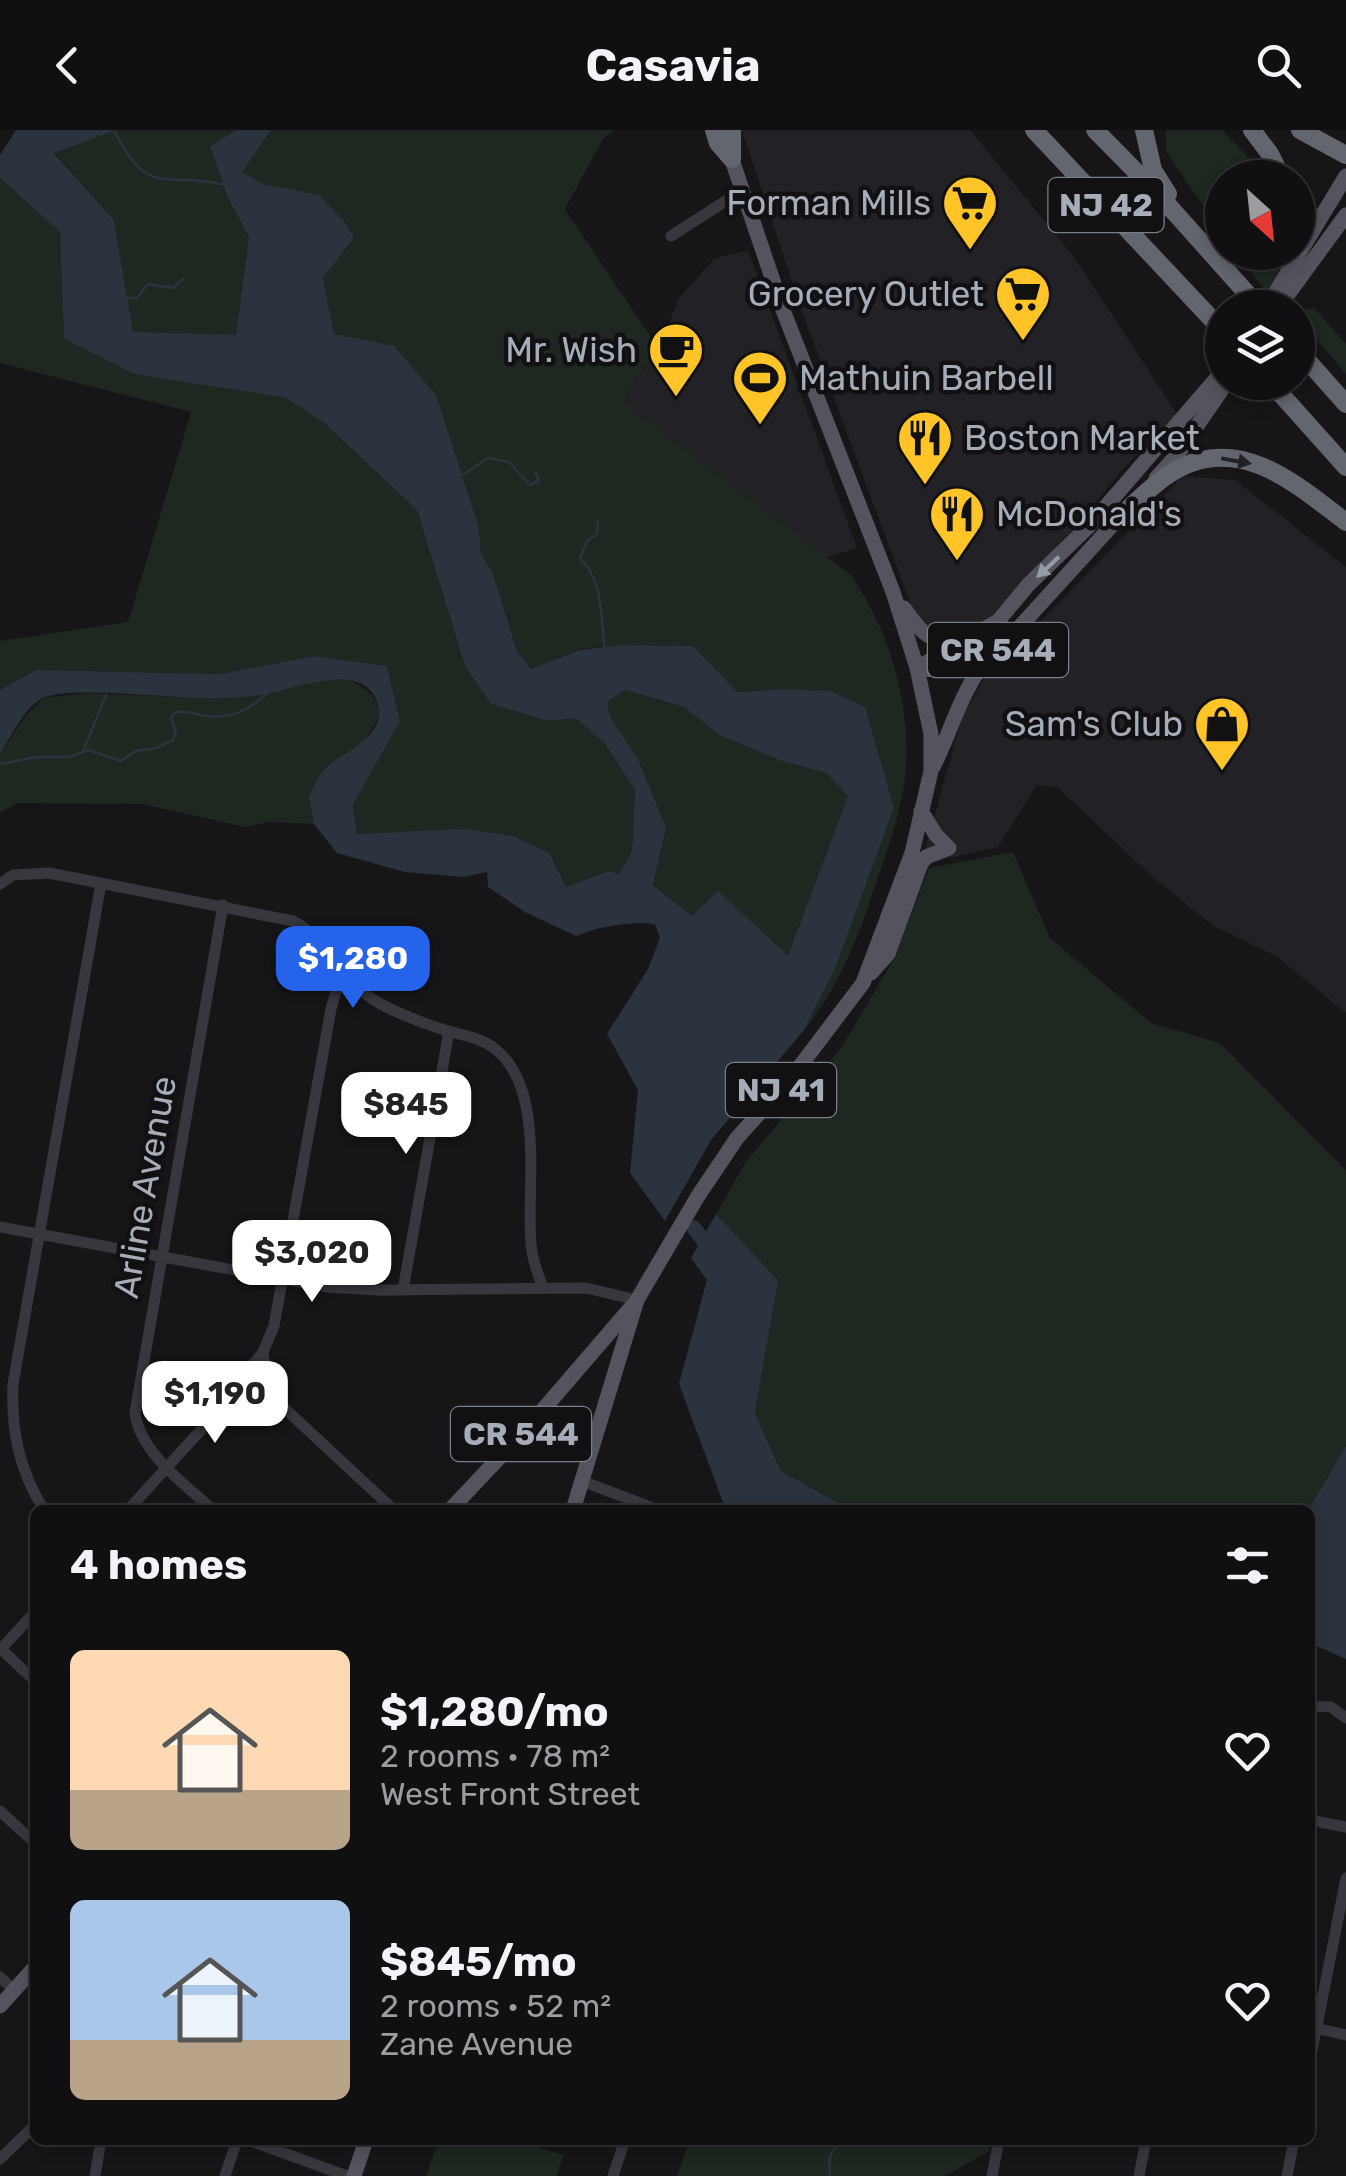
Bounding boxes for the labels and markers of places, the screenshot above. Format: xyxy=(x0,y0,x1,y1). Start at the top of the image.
supermarket icon: Forman Mills xyxy=(940,173,1000,252)
place label: Forman Mills xyxy=(726,182,931,224)
supermarket icon: Grocery Outlet xyxy=(993,264,1053,343)
place label: Grocery Outlet xyxy=(748,273,984,315)
cafe icon: Mr. Wish xyxy=(646,320,706,399)
place label: Mr. Wish xyxy=(505,329,637,371)
sports icon: Mathuin Barbell xyxy=(730,348,790,427)
place label: Mathuin Barbell xyxy=(799,357,1054,399)
restaurant icon: Boston Market xyxy=(895,408,955,487)
place label: Boston Market xyxy=(964,417,1200,459)
restaurant icon: McDonald's xyxy=(927,484,987,563)
place label: McDonald's xyxy=(996,493,1182,535)
shop icon: Sam's Club xyxy=(1192,694,1252,773)
place label: Sam's Club xyxy=(1005,703,1183,745)
pin: $1,280 xyxy=(272,926,434,1011)
pin: $845 xyxy=(347,1072,465,1157)
pin: $3,020 xyxy=(231,1220,393,1305)
pin: $1,190 xyxy=(134,1361,296,1446)

